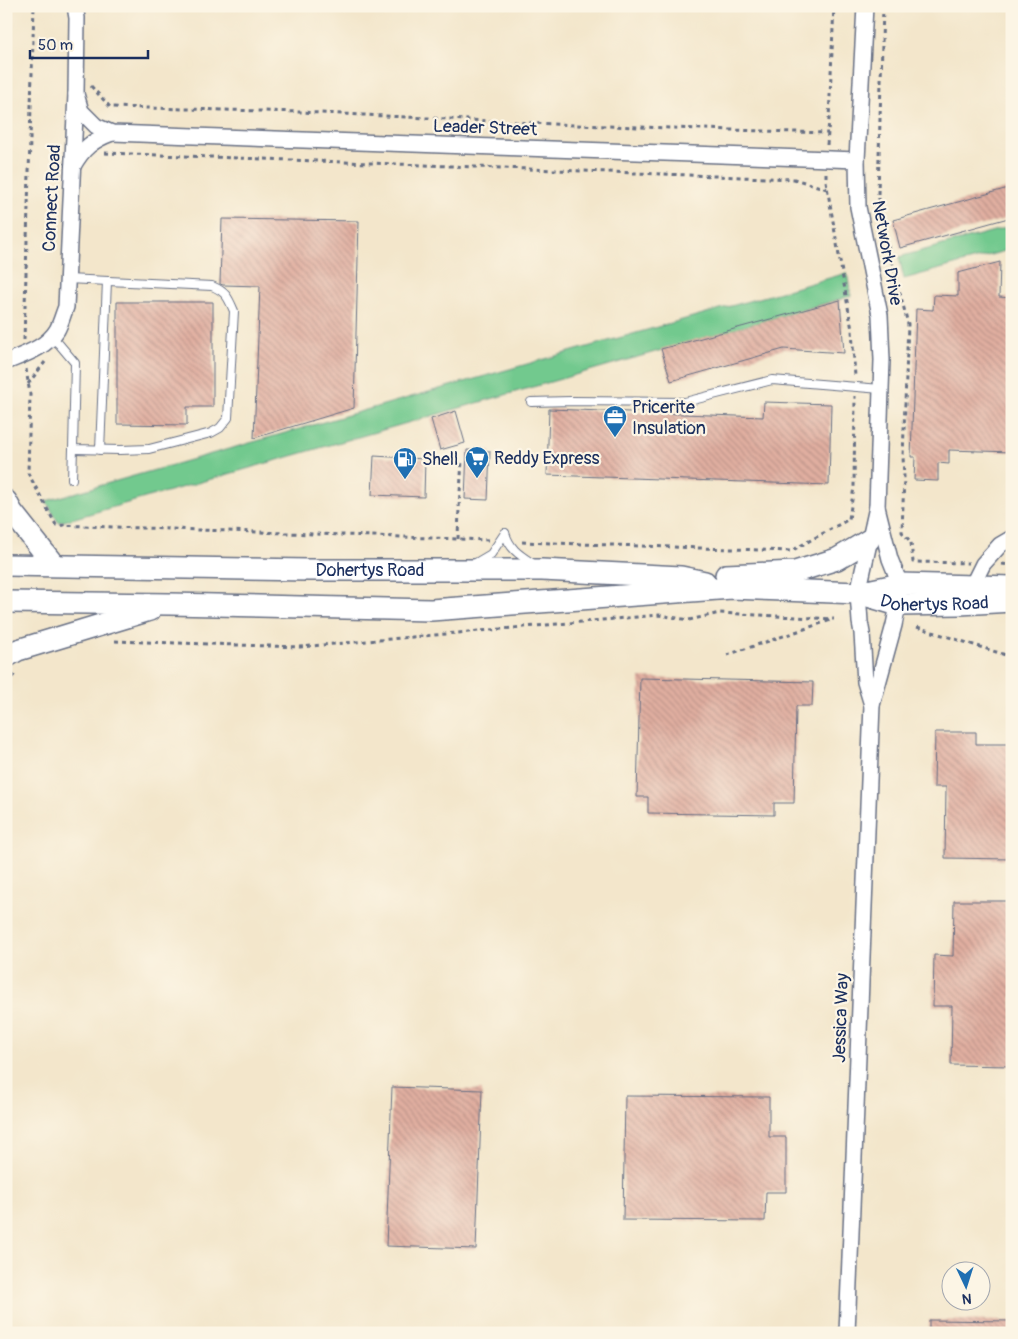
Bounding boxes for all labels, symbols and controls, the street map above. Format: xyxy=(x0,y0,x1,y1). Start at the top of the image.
scale bar xyxy=(30,28,148,60)
text: 50 m xyxy=(38,36,73,55)
street label: Leader Street xyxy=(432,115,538,141)
street label: Connect Road xyxy=(38,144,66,252)
street label: Network Drive xyxy=(866,199,908,307)
place label: Pricerite Insulation xyxy=(632,396,706,440)
office icon: Pricerite Insulation xyxy=(602,404,628,438)
supermarket icon: Reddy Express xyxy=(464,445,490,479)
fuel station icon: Shell xyxy=(392,446,418,480)
place label: Reddy Express xyxy=(494,447,599,470)
place label: Shell xyxy=(422,448,458,471)
street label: Dohertys Road xyxy=(315,559,424,582)
street label: Dohertys Road xyxy=(877,589,989,617)
street label: Jessica Way xyxy=(828,972,854,1063)
north arrow xyxy=(940,1262,990,1312)
text: N xyxy=(962,1290,972,1307)

